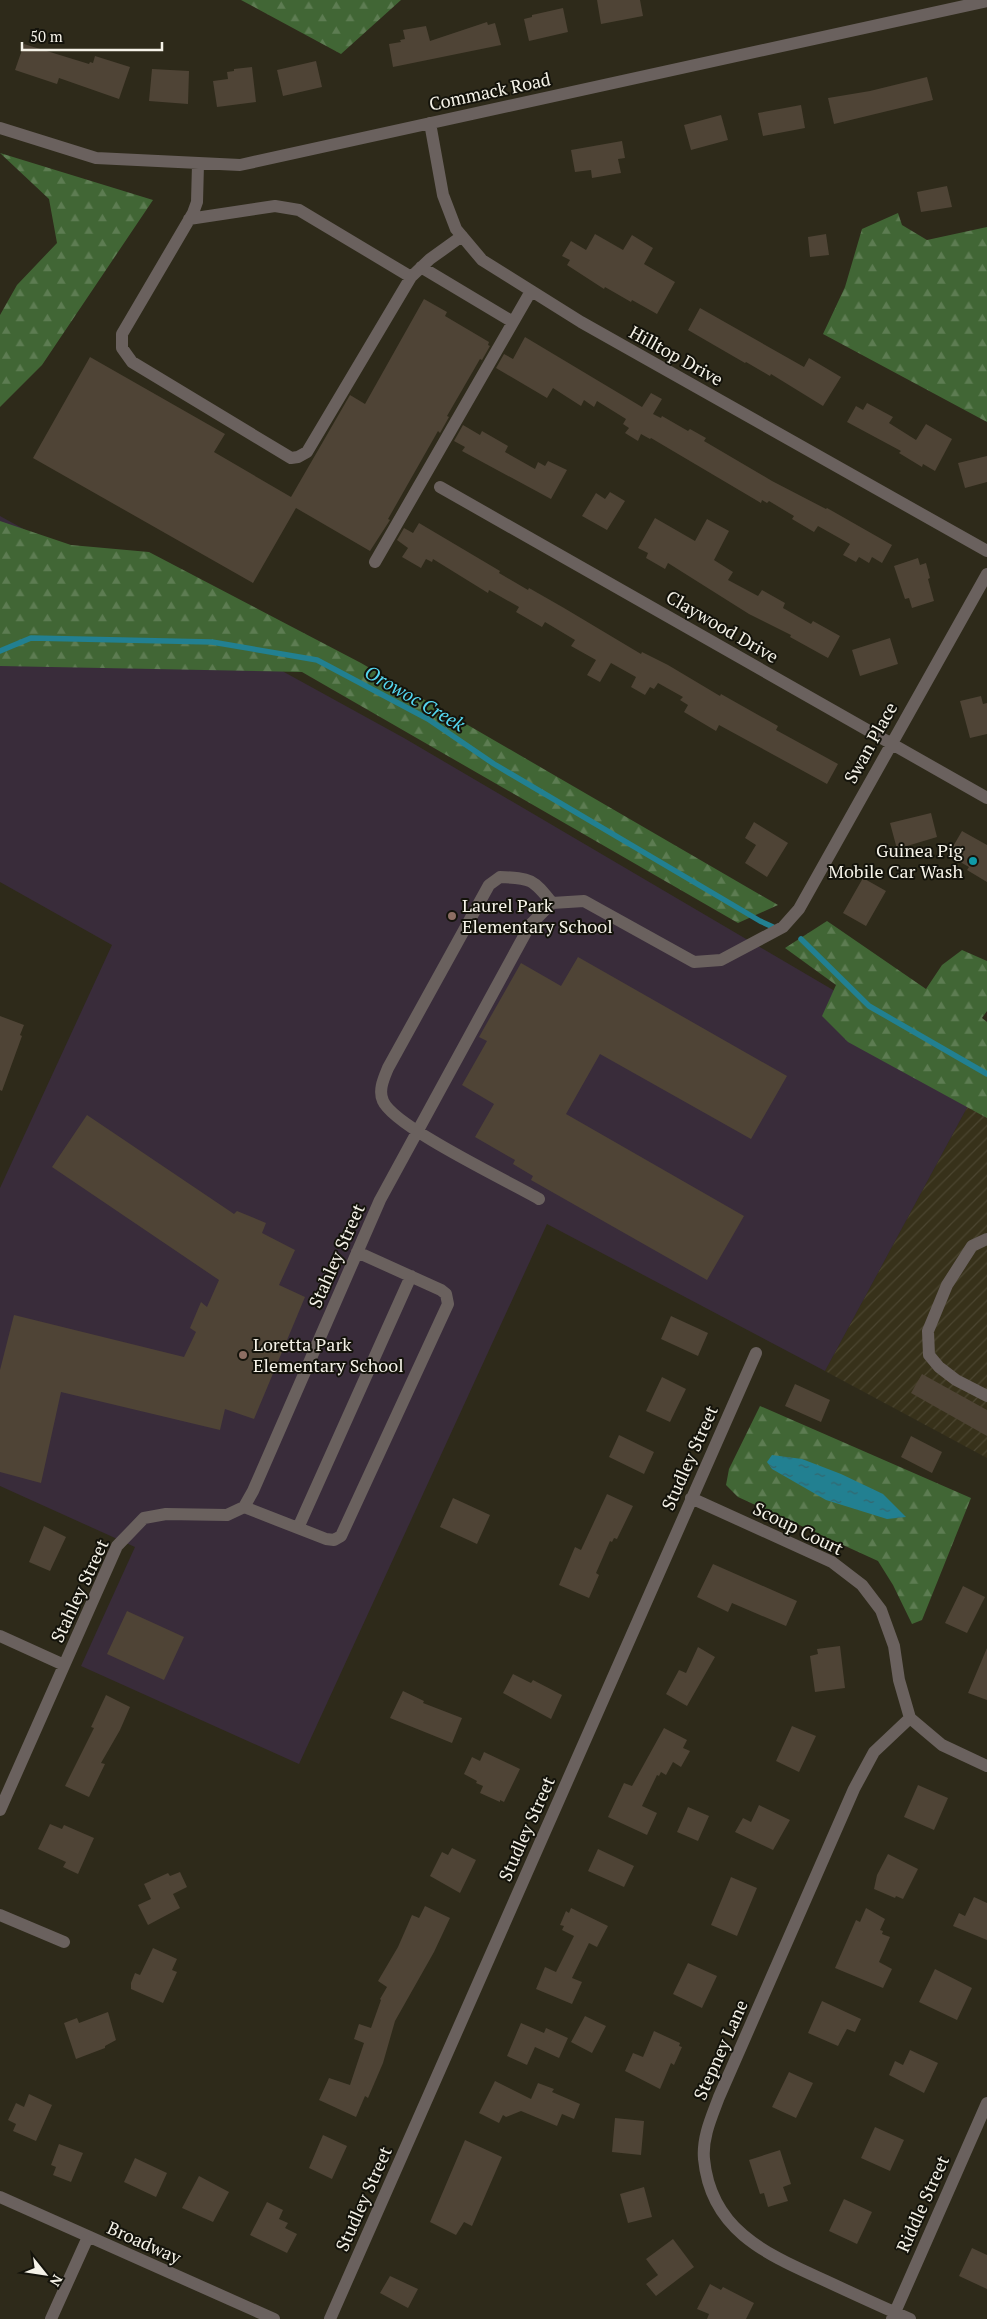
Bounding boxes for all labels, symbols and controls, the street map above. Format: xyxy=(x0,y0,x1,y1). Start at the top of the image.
scale bar xyxy=(22,20,162,52)
text: 50 m xyxy=(30,26,63,46)
street label: Commack Road xyxy=(427,66,553,116)
street label: Hilltop Drive xyxy=(625,320,728,391)
street label: Claywood Drive xyxy=(662,584,783,668)
water label: Orowoc Creek xyxy=(361,659,471,737)
street label: Swan Place xyxy=(838,698,902,787)
place label: Guinea Pig Mobile Car Wash xyxy=(828,838,964,883)
marker: Guinea Pig Mobile Car Wash xyxy=(967,855,979,867)
place label: Laurel Park Elementary School xyxy=(462,893,613,938)
marker: Laurel Park Elementary School xyxy=(446,910,458,922)
street label: Stahley Street xyxy=(302,1199,370,1311)
place label: Loretta Park Elementary School xyxy=(253,1332,404,1377)
marker: Loretta Park Elementary School xyxy=(237,1349,249,1361)
street label: Studley Street xyxy=(655,1401,723,1514)
street label: Scoup Court xyxy=(749,1496,848,1560)
street label: Stahley Street xyxy=(45,1535,114,1646)
street label: Studley Street xyxy=(492,1772,560,1885)
street label: Stepney Lane xyxy=(687,1996,753,2103)
street label: Studley Street xyxy=(329,2142,397,2255)
street label: Riddle Street xyxy=(890,2151,954,2256)
street label: Broadway xyxy=(104,2215,186,2269)
north arrow xyxy=(20,2249,70,2299)
text: N xyxy=(46,2271,68,2290)

